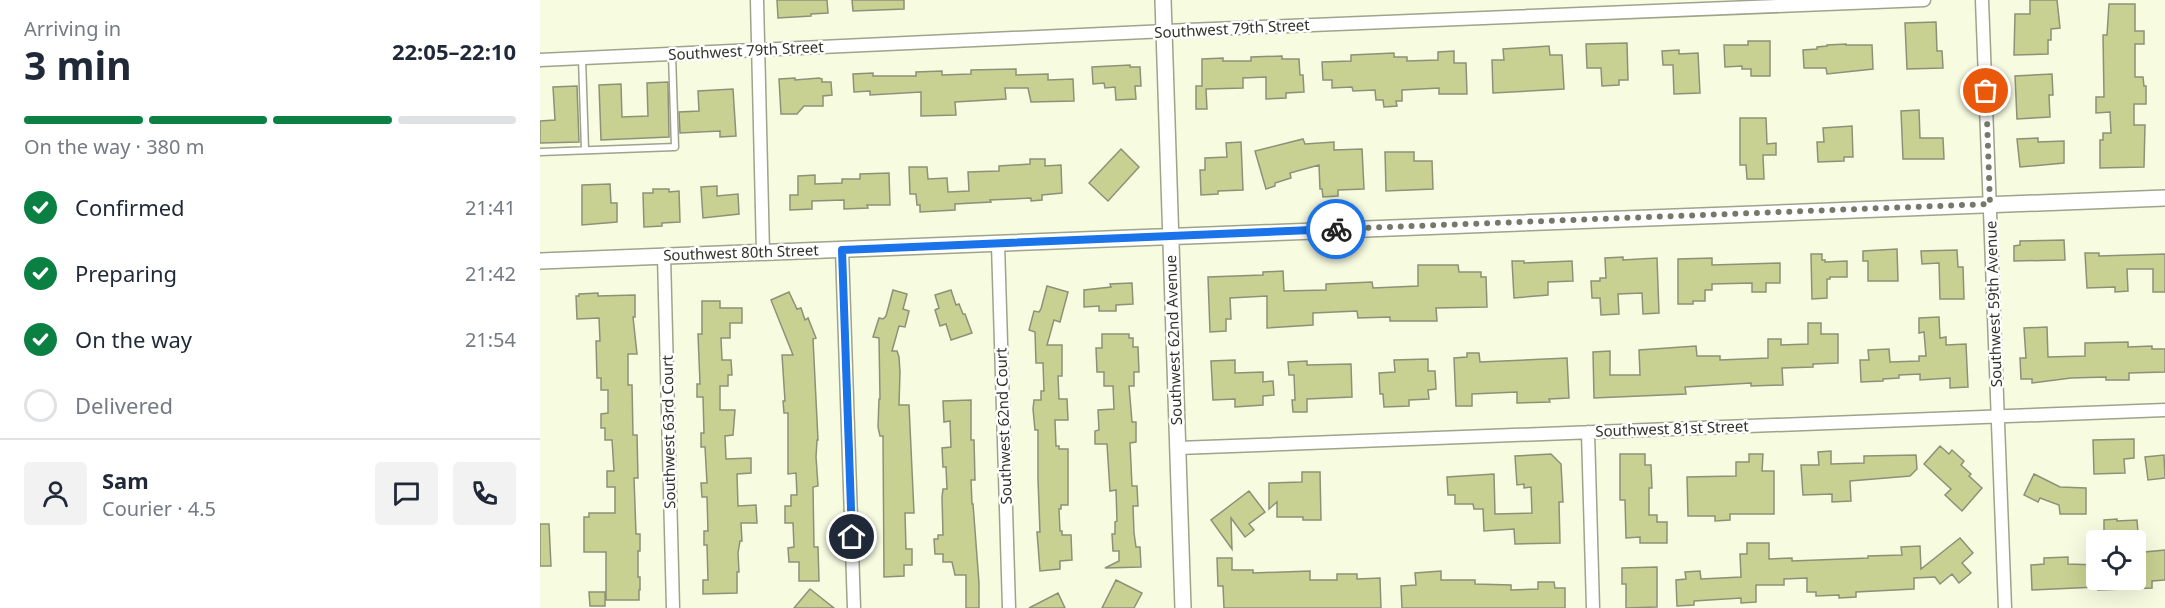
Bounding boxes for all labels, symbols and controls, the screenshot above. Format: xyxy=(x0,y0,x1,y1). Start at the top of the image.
street label: Southwest 79th Street xyxy=(1154,14,1311,42)
text: Arriving in xyxy=(24,15,121,42)
text: 22:05–22:10 xyxy=(392,36,516,66)
street label: Southwest 79th Street xyxy=(668,36,825,64)
text: 3 min xyxy=(24,38,131,91)
pin xyxy=(1960,65,2011,116)
icon: bag xyxy=(1969,74,2002,107)
text: On the way · 380 m xyxy=(24,133,204,160)
icon: check xyxy=(24,191,57,224)
text: Confirmed xyxy=(75,192,185,222)
text: 21:41 xyxy=(465,194,516,221)
courier xyxy=(1306,199,1366,259)
icon: bike xyxy=(1320,213,1353,246)
street label: Southwest 59th Avenue xyxy=(1980,221,2006,388)
street label: Southwest 80th Street xyxy=(663,239,820,265)
street label: Southwest 62nd Avenue xyxy=(1160,255,1186,425)
icon: check xyxy=(24,257,57,290)
text: Preparing xyxy=(75,258,177,288)
text: 21:42 xyxy=(465,260,516,287)
icon: check xyxy=(24,323,57,356)
text: On the way xyxy=(75,324,192,354)
text: 21:54 xyxy=(465,326,516,353)
street label: Southwest 62nd Court xyxy=(990,347,1016,505)
street label: Southwest 63rd Court xyxy=(657,354,679,509)
text: Delivered xyxy=(75,390,173,420)
street label: Southwest 81st Street xyxy=(1595,415,1750,441)
button: person xyxy=(24,462,87,525)
button: chat xyxy=(375,462,438,525)
button: phone xyxy=(453,462,516,525)
text: Sam xyxy=(102,465,149,495)
text: Courier · 4.5 xyxy=(102,495,216,522)
pin xyxy=(826,511,877,562)
icon: home xyxy=(835,520,868,553)
map controls xyxy=(2086,530,2146,590)
button: locate xyxy=(2086,530,2146,590)

